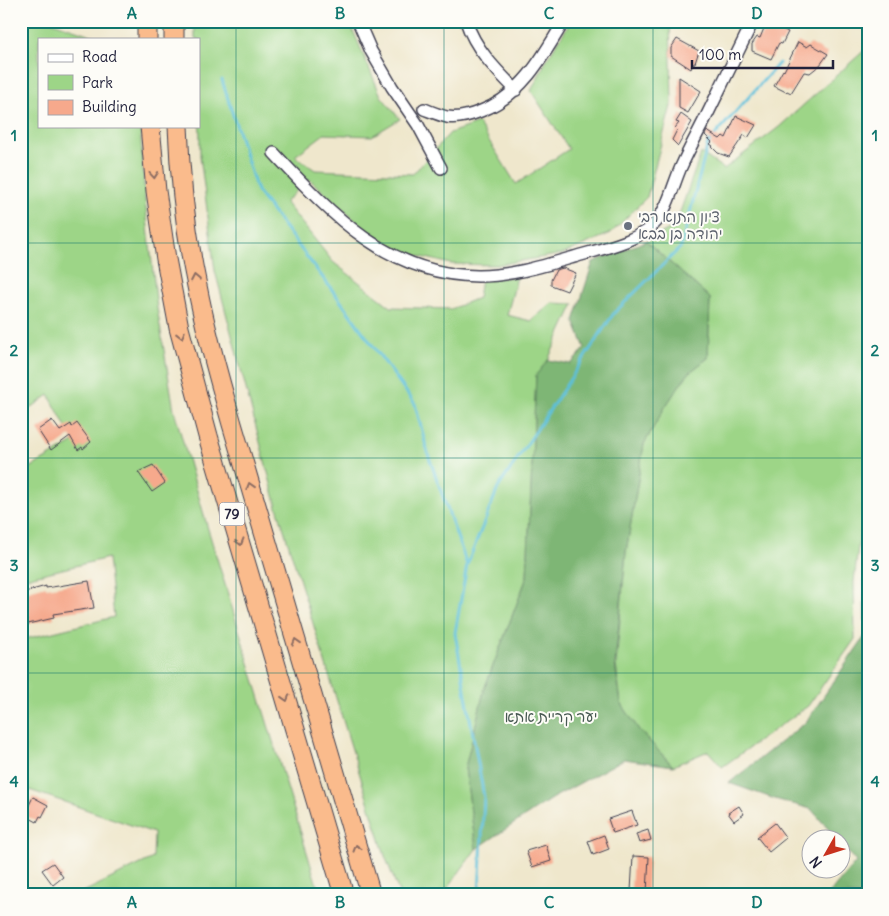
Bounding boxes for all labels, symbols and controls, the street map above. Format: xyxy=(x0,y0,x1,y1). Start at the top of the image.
text: A xyxy=(127,3,137,23)
text: B xyxy=(335,3,346,23)
text: C xyxy=(544,3,555,23)
text: D xyxy=(751,3,763,23)
legend xyxy=(38,38,200,128)
scale bar xyxy=(692,38,833,70)
text: 100 m xyxy=(699,45,741,64)
text: Road xyxy=(82,47,117,66)
text: Park xyxy=(82,73,113,92)
text: Building xyxy=(82,97,137,116)
text: 1 xyxy=(11,125,17,145)
text: 1 xyxy=(872,125,878,145)
one-way arrow xyxy=(148,171,159,179)
place label: ציון התנא רבי יהודה בן בבא xyxy=(638,207,722,243)
marker: ציון התנא רבי יהודה בן בבא xyxy=(622,220,634,232)
one-way arrow xyxy=(191,274,201,283)
one-way arrow xyxy=(175,331,185,339)
text: 2 xyxy=(10,340,19,360)
text: 2 xyxy=(871,340,880,360)
one-way arrow xyxy=(245,482,255,491)
road number: 79 xyxy=(220,502,244,526)
one-way arrow xyxy=(234,537,244,545)
text: 3 xyxy=(9,555,19,575)
text: 3 xyxy=(870,555,880,575)
one-way arrow xyxy=(292,638,302,646)
one-way arrow xyxy=(280,693,290,701)
park label: יער קריית אתא xyxy=(505,707,597,727)
text: 4 xyxy=(9,771,19,791)
text: 4 xyxy=(870,771,880,791)
north arrow xyxy=(802,828,852,878)
one-way arrow xyxy=(352,844,362,853)
text: N xyxy=(806,853,826,872)
text: A xyxy=(127,892,137,912)
text: B xyxy=(335,892,346,912)
text: C xyxy=(544,892,555,912)
text: D xyxy=(751,892,763,912)

